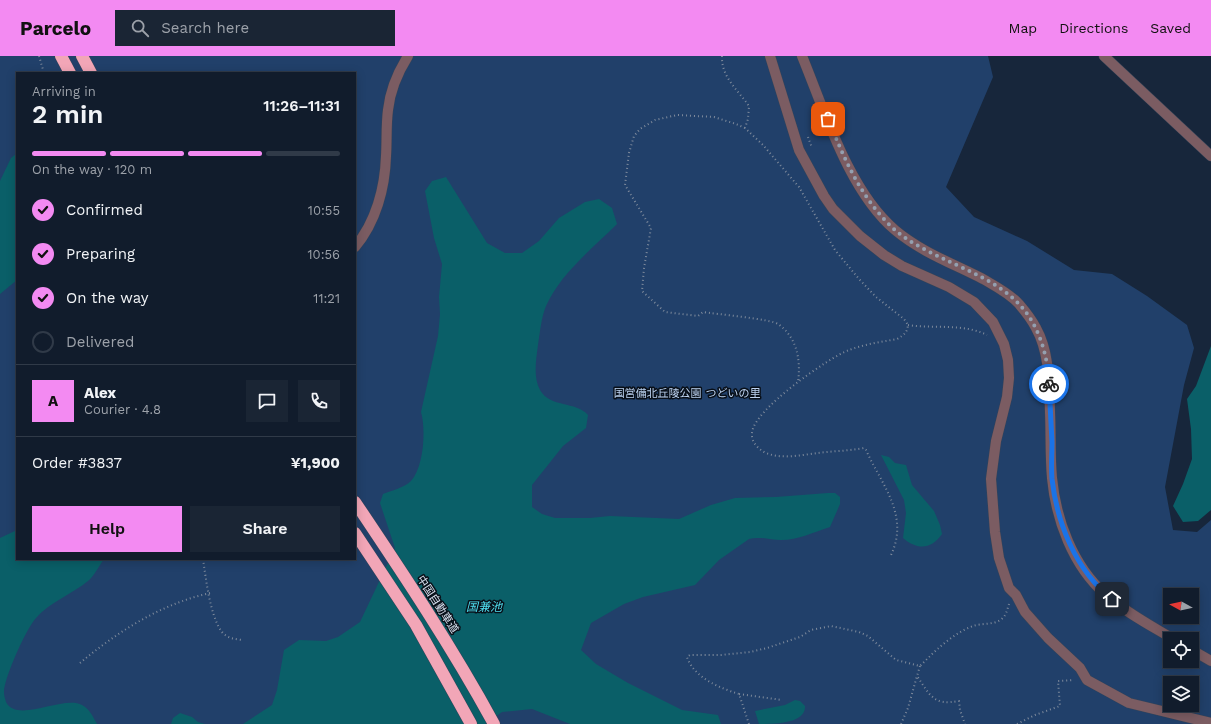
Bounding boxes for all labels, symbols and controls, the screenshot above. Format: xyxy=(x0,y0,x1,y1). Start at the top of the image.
search box xyxy=(115,10,395,46)
text: Parcelo xyxy=(20,17,91,40)
icon: search xyxy=(129,17,151,39)
text: Search here xyxy=(161,19,249,37)
text: Map xyxy=(1009,20,1037,36)
text: Directions xyxy=(1059,20,1128,36)
text: Saved xyxy=(1150,20,1191,36)
text: Arriving in xyxy=(32,84,96,99)
text: 11:26–11:31 xyxy=(263,97,340,115)
text: 2 min xyxy=(32,99,103,129)
pin xyxy=(811,102,845,136)
icon: bag xyxy=(817,108,839,130)
text: On the way · 120 m xyxy=(32,162,152,177)
icon: check xyxy=(32,199,54,221)
text: Confirmed xyxy=(66,201,143,219)
text: 10:55 xyxy=(308,203,340,218)
icon: check xyxy=(32,243,54,265)
text: Preparing xyxy=(66,245,135,263)
text: 10:56 xyxy=(308,247,340,262)
icon: check xyxy=(32,287,54,309)
text: On the way xyxy=(66,289,148,307)
text: 11:21 xyxy=(313,291,340,306)
text: Delivered xyxy=(66,333,134,351)
courier xyxy=(1029,364,1069,404)
icon: bike xyxy=(1038,373,1060,395)
button: chat xyxy=(246,380,288,422)
button: phone xyxy=(298,380,340,422)
text: Alex xyxy=(84,384,116,402)
park label: 国営備北丘陵公園 つどいの里 xyxy=(614,387,760,400)
text: A xyxy=(48,392,58,410)
text: Courier · 4.8 xyxy=(84,402,161,417)
text: Order #3837 xyxy=(32,454,122,472)
text: ¥1,900 xyxy=(291,454,340,472)
button: Help xyxy=(32,506,182,552)
button: Share xyxy=(190,506,340,552)
street label: 中国自動車道 xyxy=(414,573,461,635)
pin xyxy=(1095,582,1129,616)
icon: home xyxy=(1101,588,1123,610)
north arrow xyxy=(1163,588,1199,624)
map controls xyxy=(1163,588,1199,712)
water label: 国兼池 xyxy=(466,600,503,614)
button: locate xyxy=(1163,632,1199,668)
button: layers xyxy=(1163,676,1199,712)

